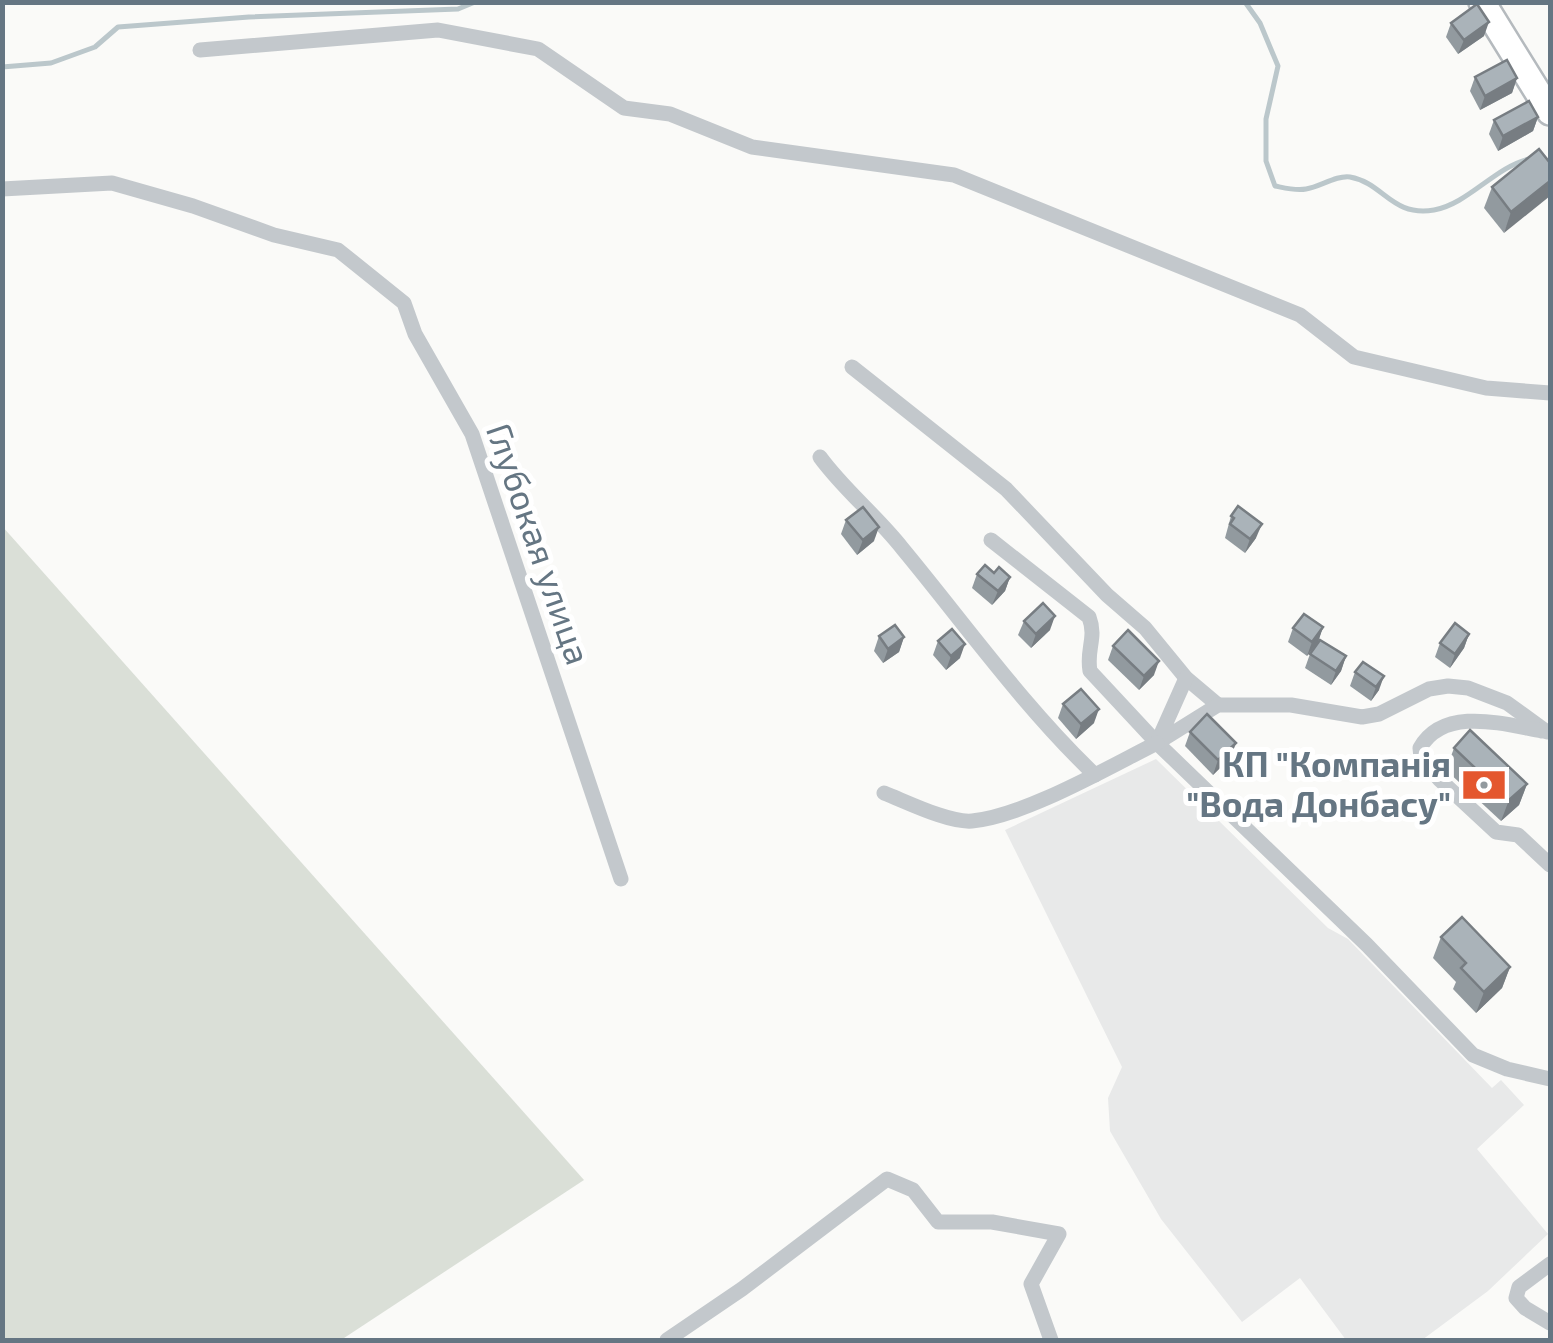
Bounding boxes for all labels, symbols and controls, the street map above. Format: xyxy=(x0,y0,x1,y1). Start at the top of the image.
street label: Глубокая улица xyxy=(478,417,601,670)
place label: КП "Компанія "Вода Донбасу" xyxy=(1186,742,1451,825)
bank icon: КП "Компанія "Вода Донбасу" xyxy=(1460,761,1508,809)

